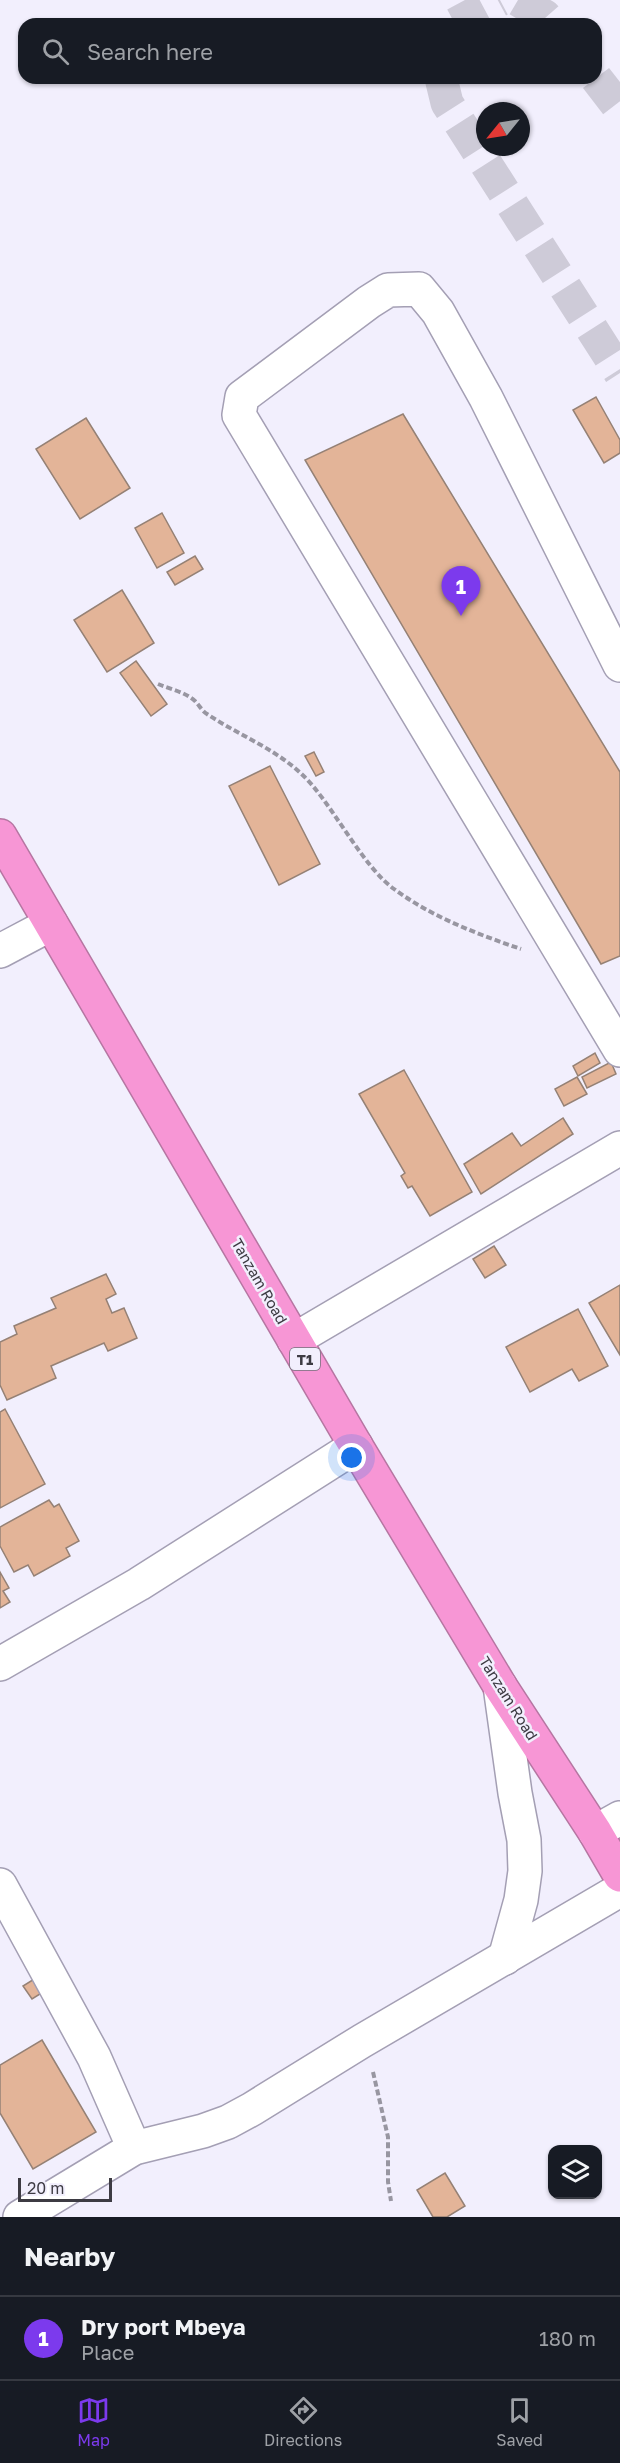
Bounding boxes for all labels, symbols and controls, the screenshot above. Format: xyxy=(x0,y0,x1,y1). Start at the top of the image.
search box xyxy=(18,18,602,84)
icon: search xyxy=(39,35,72,68)
text: Search here xyxy=(87,38,213,65)
north arrow xyxy=(476,102,530,156)
pin: 1 xyxy=(442,566,480,616)
street label: Tanzam Road xyxy=(228,1235,292,1327)
road number: T1 xyxy=(290,1348,320,1370)
your location xyxy=(337,1443,366,1472)
street label: Tanzam Road xyxy=(476,1653,542,1743)
map controls xyxy=(548,2145,602,2199)
button: layers xyxy=(548,2145,602,2199)
scale bar xyxy=(18,2175,112,2202)
text: 20 m xyxy=(27,2178,64,2198)
text: Nearby xyxy=(24,2241,115,2272)
text: Dry port Mbeya xyxy=(81,2313,245,2340)
text: 1 xyxy=(38,2326,49,2350)
text: 180 m xyxy=(539,2326,596,2350)
text: Place xyxy=(81,2340,134,2364)
tab: Map xyxy=(77,2394,110,2450)
tab: Directions xyxy=(264,2394,342,2450)
tab: Saved xyxy=(496,2394,543,2450)

